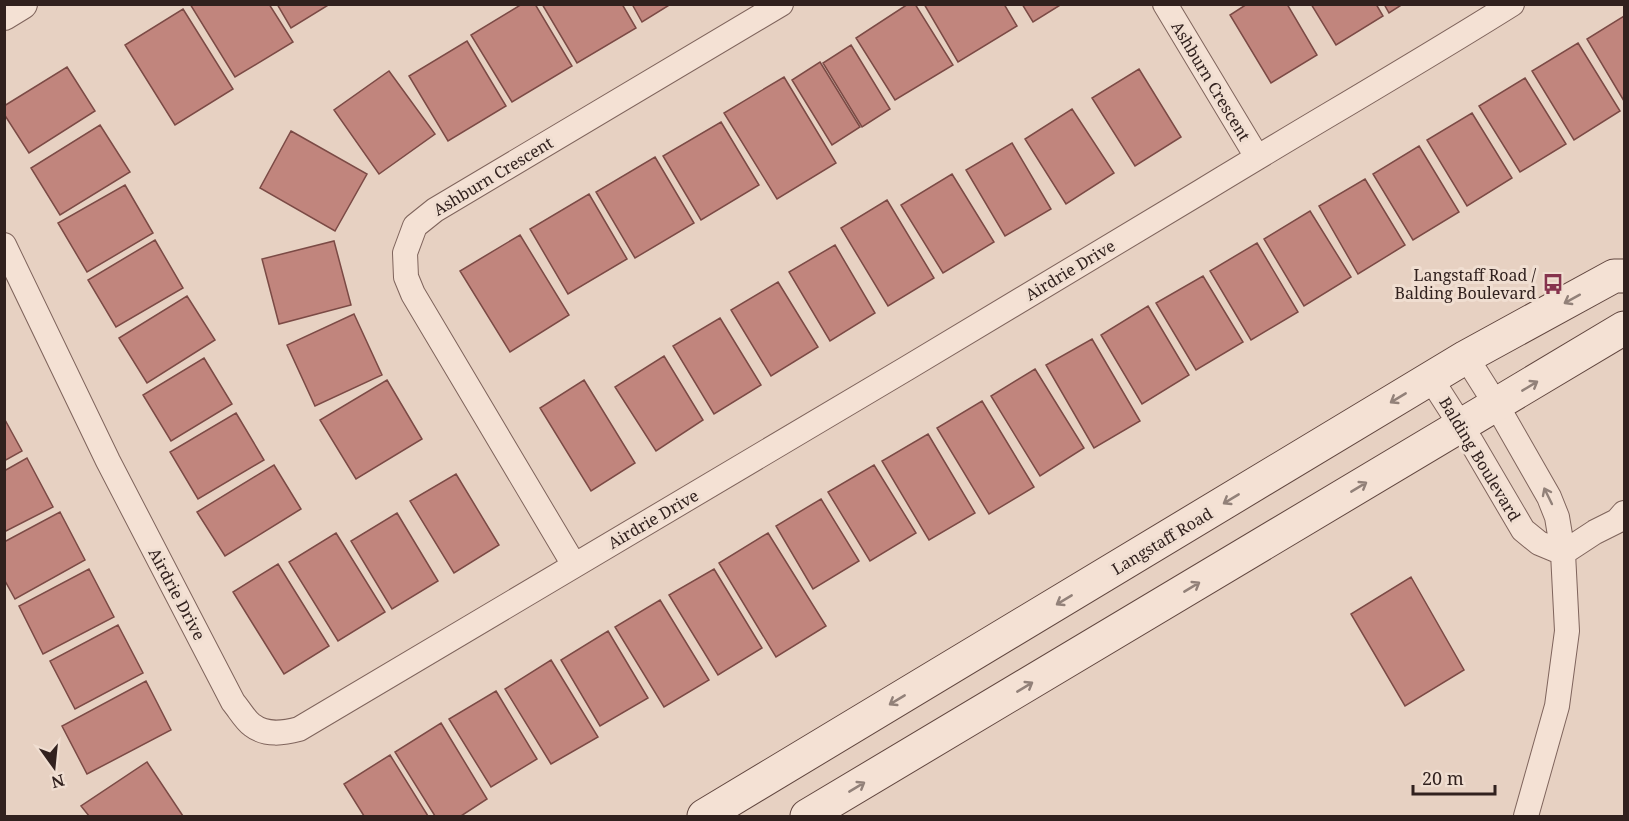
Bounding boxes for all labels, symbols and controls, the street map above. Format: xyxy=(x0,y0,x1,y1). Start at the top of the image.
street label: Ashburn Crescent xyxy=(1167,17,1256,145)
street label: Ashburn Crescent xyxy=(429,131,557,220)
street label: Airdrie Drive xyxy=(1021,234,1119,306)
place label: Langstaff Road / Balding Boulevard xyxy=(1395,264,1536,304)
bus stop icon: Langstaff Road / Balding Boulevard xyxy=(1541,272,1565,296)
one-way arrow xyxy=(1564,294,1581,306)
one-way arrow xyxy=(1521,379,1538,391)
one-way arrow xyxy=(1390,393,1407,405)
street label: Balding Boulevard xyxy=(1434,393,1526,525)
one-way arrow xyxy=(1350,480,1367,492)
street label: Airdrie Drive xyxy=(604,484,702,554)
one-way arrow xyxy=(1542,488,1554,506)
one-way arrow xyxy=(1223,494,1240,506)
street label: Langstaff Road xyxy=(1108,502,1217,580)
street label: Airdrie Drive xyxy=(144,544,210,644)
one-way arrow xyxy=(1183,581,1200,593)
one-way arrow xyxy=(1056,594,1073,606)
one-way arrow xyxy=(1015,681,1033,692)
one-way arrow xyxy=(889,695,906,707)
north arrow xyxy=(24,737,84,797)
scale bar xyxy=(1413,758,1496,796)
text: 20 m xyxy=(1422,766,1464,790)
text: N xyxy=(49,769,67,794)
one-way arrow xyxy=(848,780,865,792)

